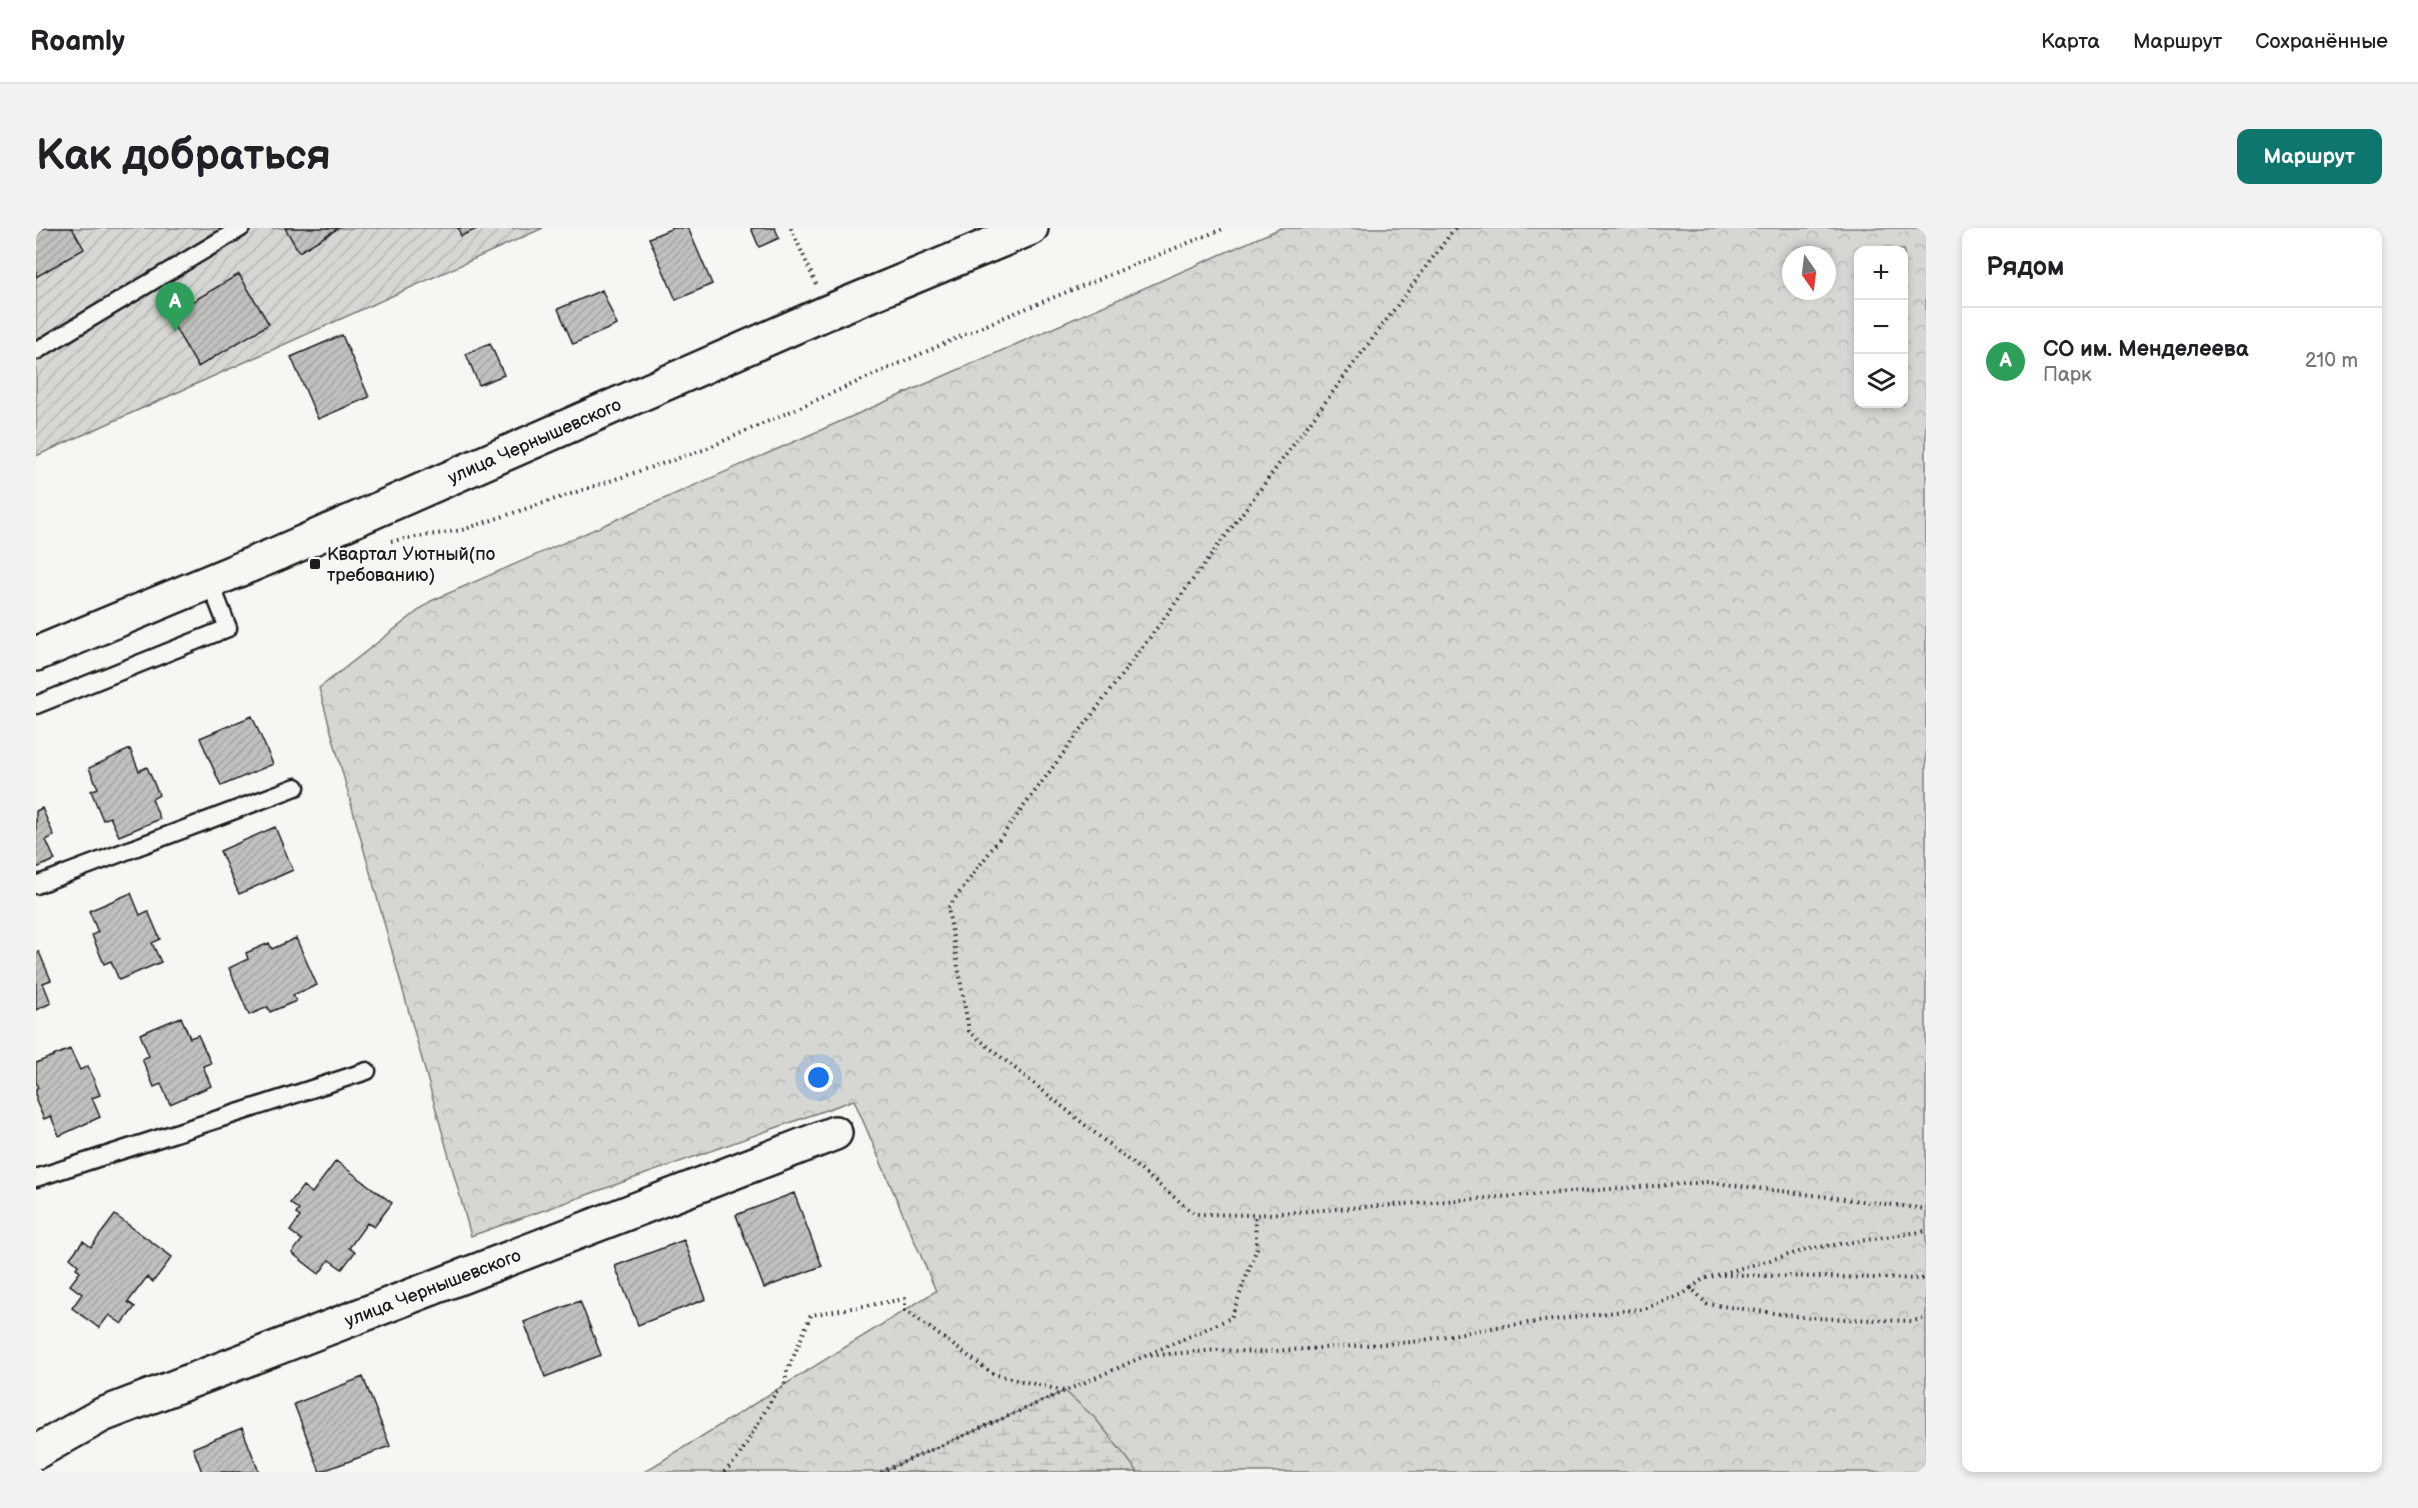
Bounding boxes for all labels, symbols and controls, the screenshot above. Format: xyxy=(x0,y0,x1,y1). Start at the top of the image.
text: Roamly xyxy=(30,25,125,58)
text: Карта xyxy=(2041,29,2100,54)
text: Маршрут xyxy=(2133,29,2222,54)
text: Сохранённые xyxy=(2255,29,2388,54)
button: Маршрут xyxy=(2237,129,2382,184)
text: Как добраться xyxy=(36,131,331,182)
north arrow xyxy=(1782,246,1836,300)
map controls xyxy=(1854,246,1908,408)
button: + xyxy=(1854,246,1908,300)
text: Рядом xyxy=(1986,252,2064,283)
pin: A xyxy=(156,282,194,332)
button: − xyxy=(1854,300,1908,354)
text: СО им. Менделеева xyxy=(2043,336,2248,363)
text: A xyxy=(1999,349,2012,373)
text: 210 m xyxy=(2305,349,2358,373)
button: layers xyxy=(1854,354,1908,408)
text: Парк xyxy=(2043,363,2092,387)
street label: улица Чернышевского xyxy=(445,394,624,489)
place label: Квартал Уютный(по требованию) xyxy=(327,544,495,586)
marker: Квартал Уютный(по требованию) xyxy=(308,557,322,571)
your location xyxy=(804,1063,833,1092)
street label: улица Чернышевского xyxy=(342,1245,524,1332)

